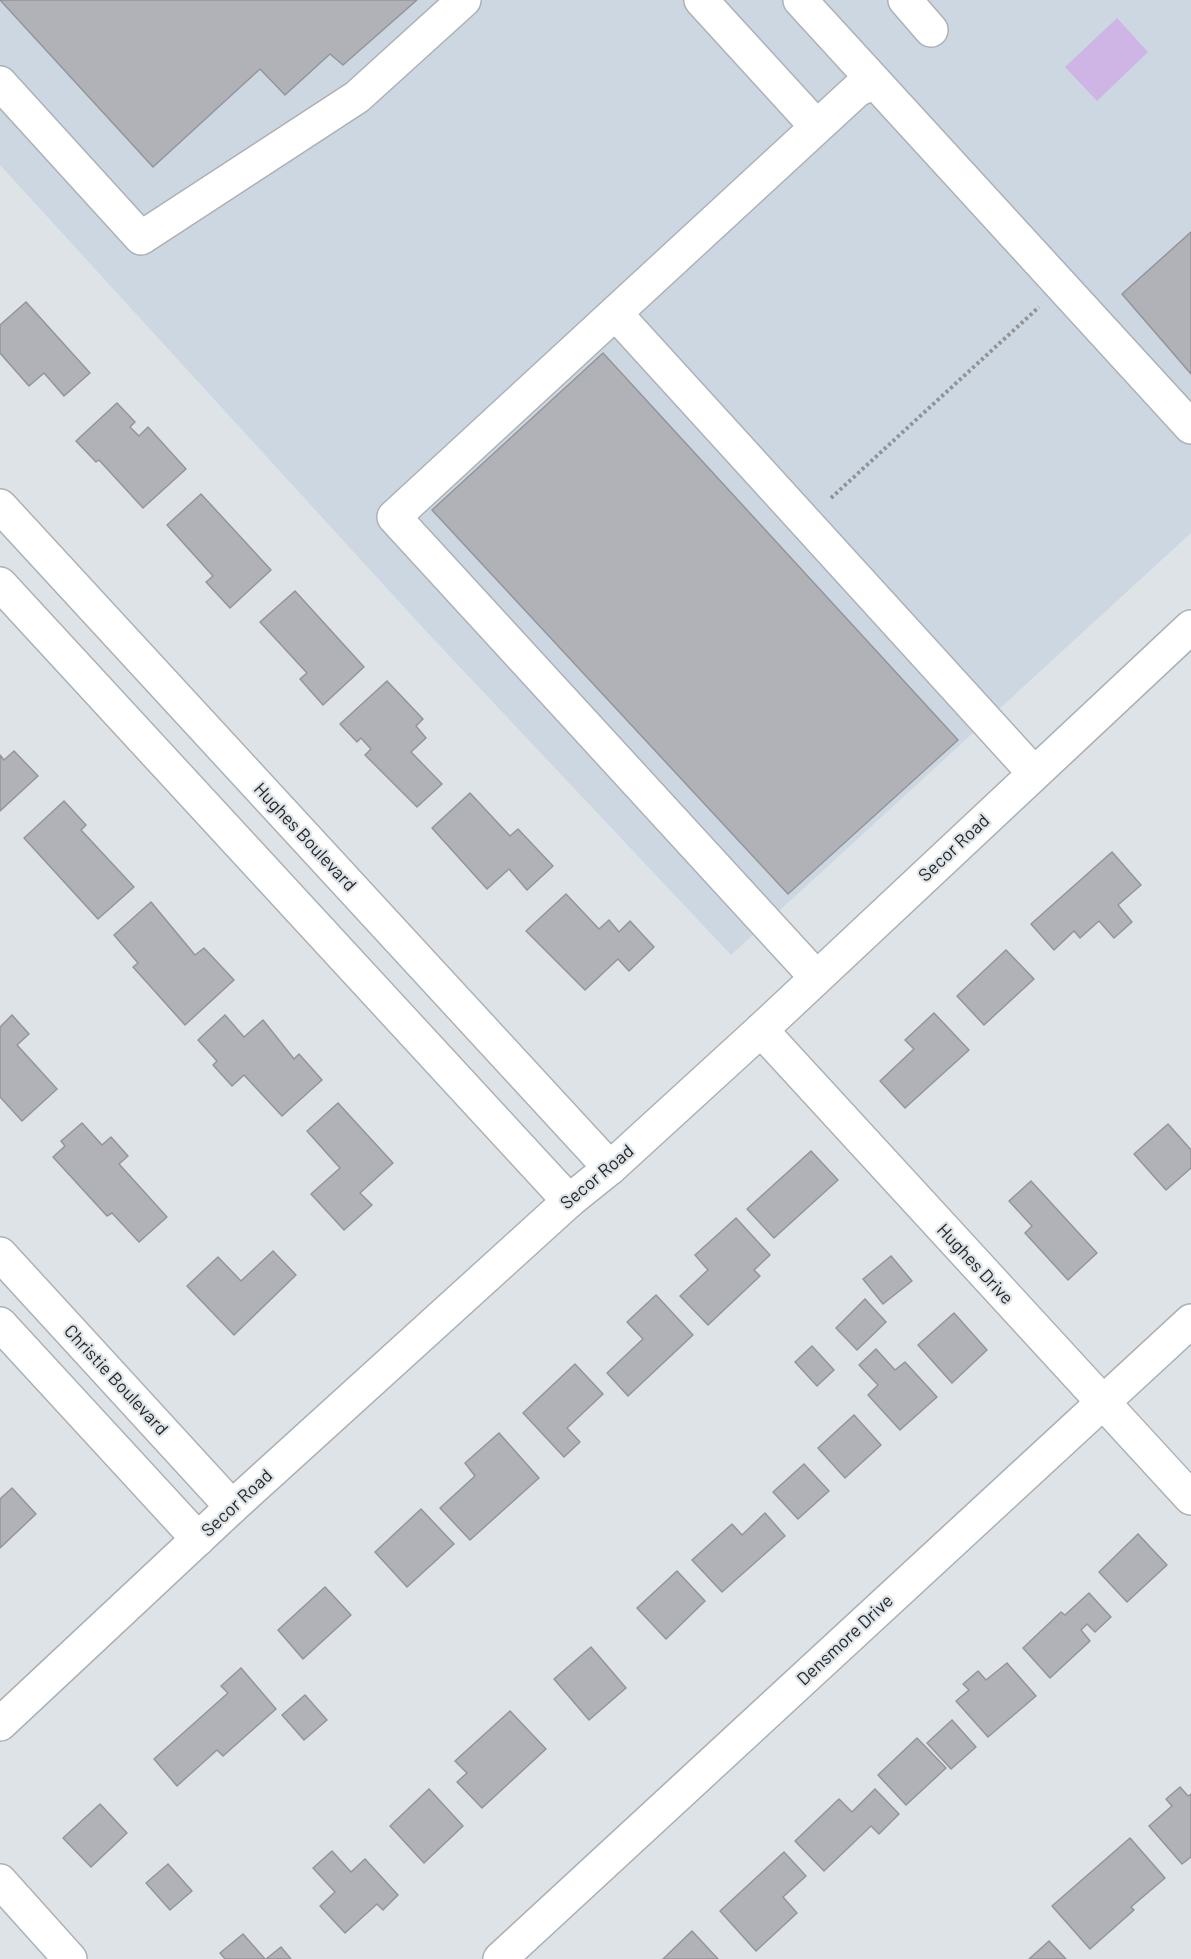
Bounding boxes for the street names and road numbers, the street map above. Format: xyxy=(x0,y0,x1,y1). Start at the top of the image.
street label: Hughes Boulevard xyxy=(249,778,361,896)
street label: Secor Road xyxy=(914,810,994,886)
street label: Secor Road xyxy=(556,1140,638,1214)
street label: Hughes Drive xyxy=(932,1219,1018,1309)
street label: Christie Boulevard xyxy=(59,1320,173,1440)
street label: Secor Road xyxy=(197,1465,277,1541)
street label: Densmore Drive xyxy=(793,1590,897,1690)

